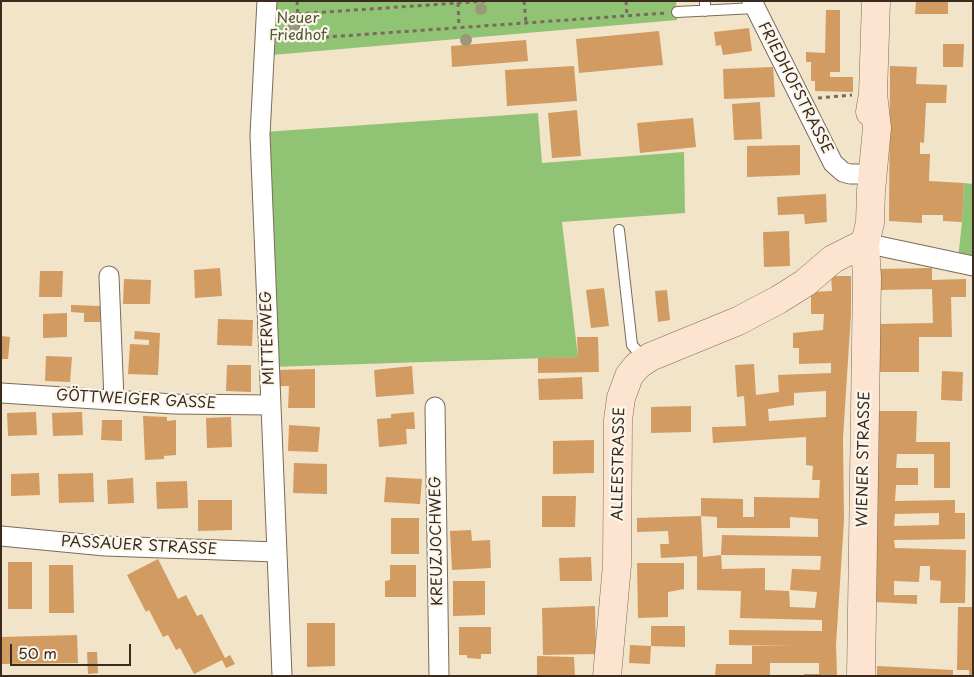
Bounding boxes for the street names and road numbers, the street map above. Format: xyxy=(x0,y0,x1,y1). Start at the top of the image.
street label: FRIEDHOFSTRASSE xyxy=(754,19,836,157)
street label: MITTERWEG xyxy=(257,291,279,385)
street label: GÖTTWEIGER GASSE xyxy=(55,387,217,413)
street label: WIENER STRASSE xyxy=(854,391,874,527)
street label: ALLEESTRASSE xyxy=(609,407,629,521)
street label: KREUZJOCHWEG xyxy=(427,476,447,606)
street label: PASSAUER STRASSE xyxy=(60,533,218,559)

